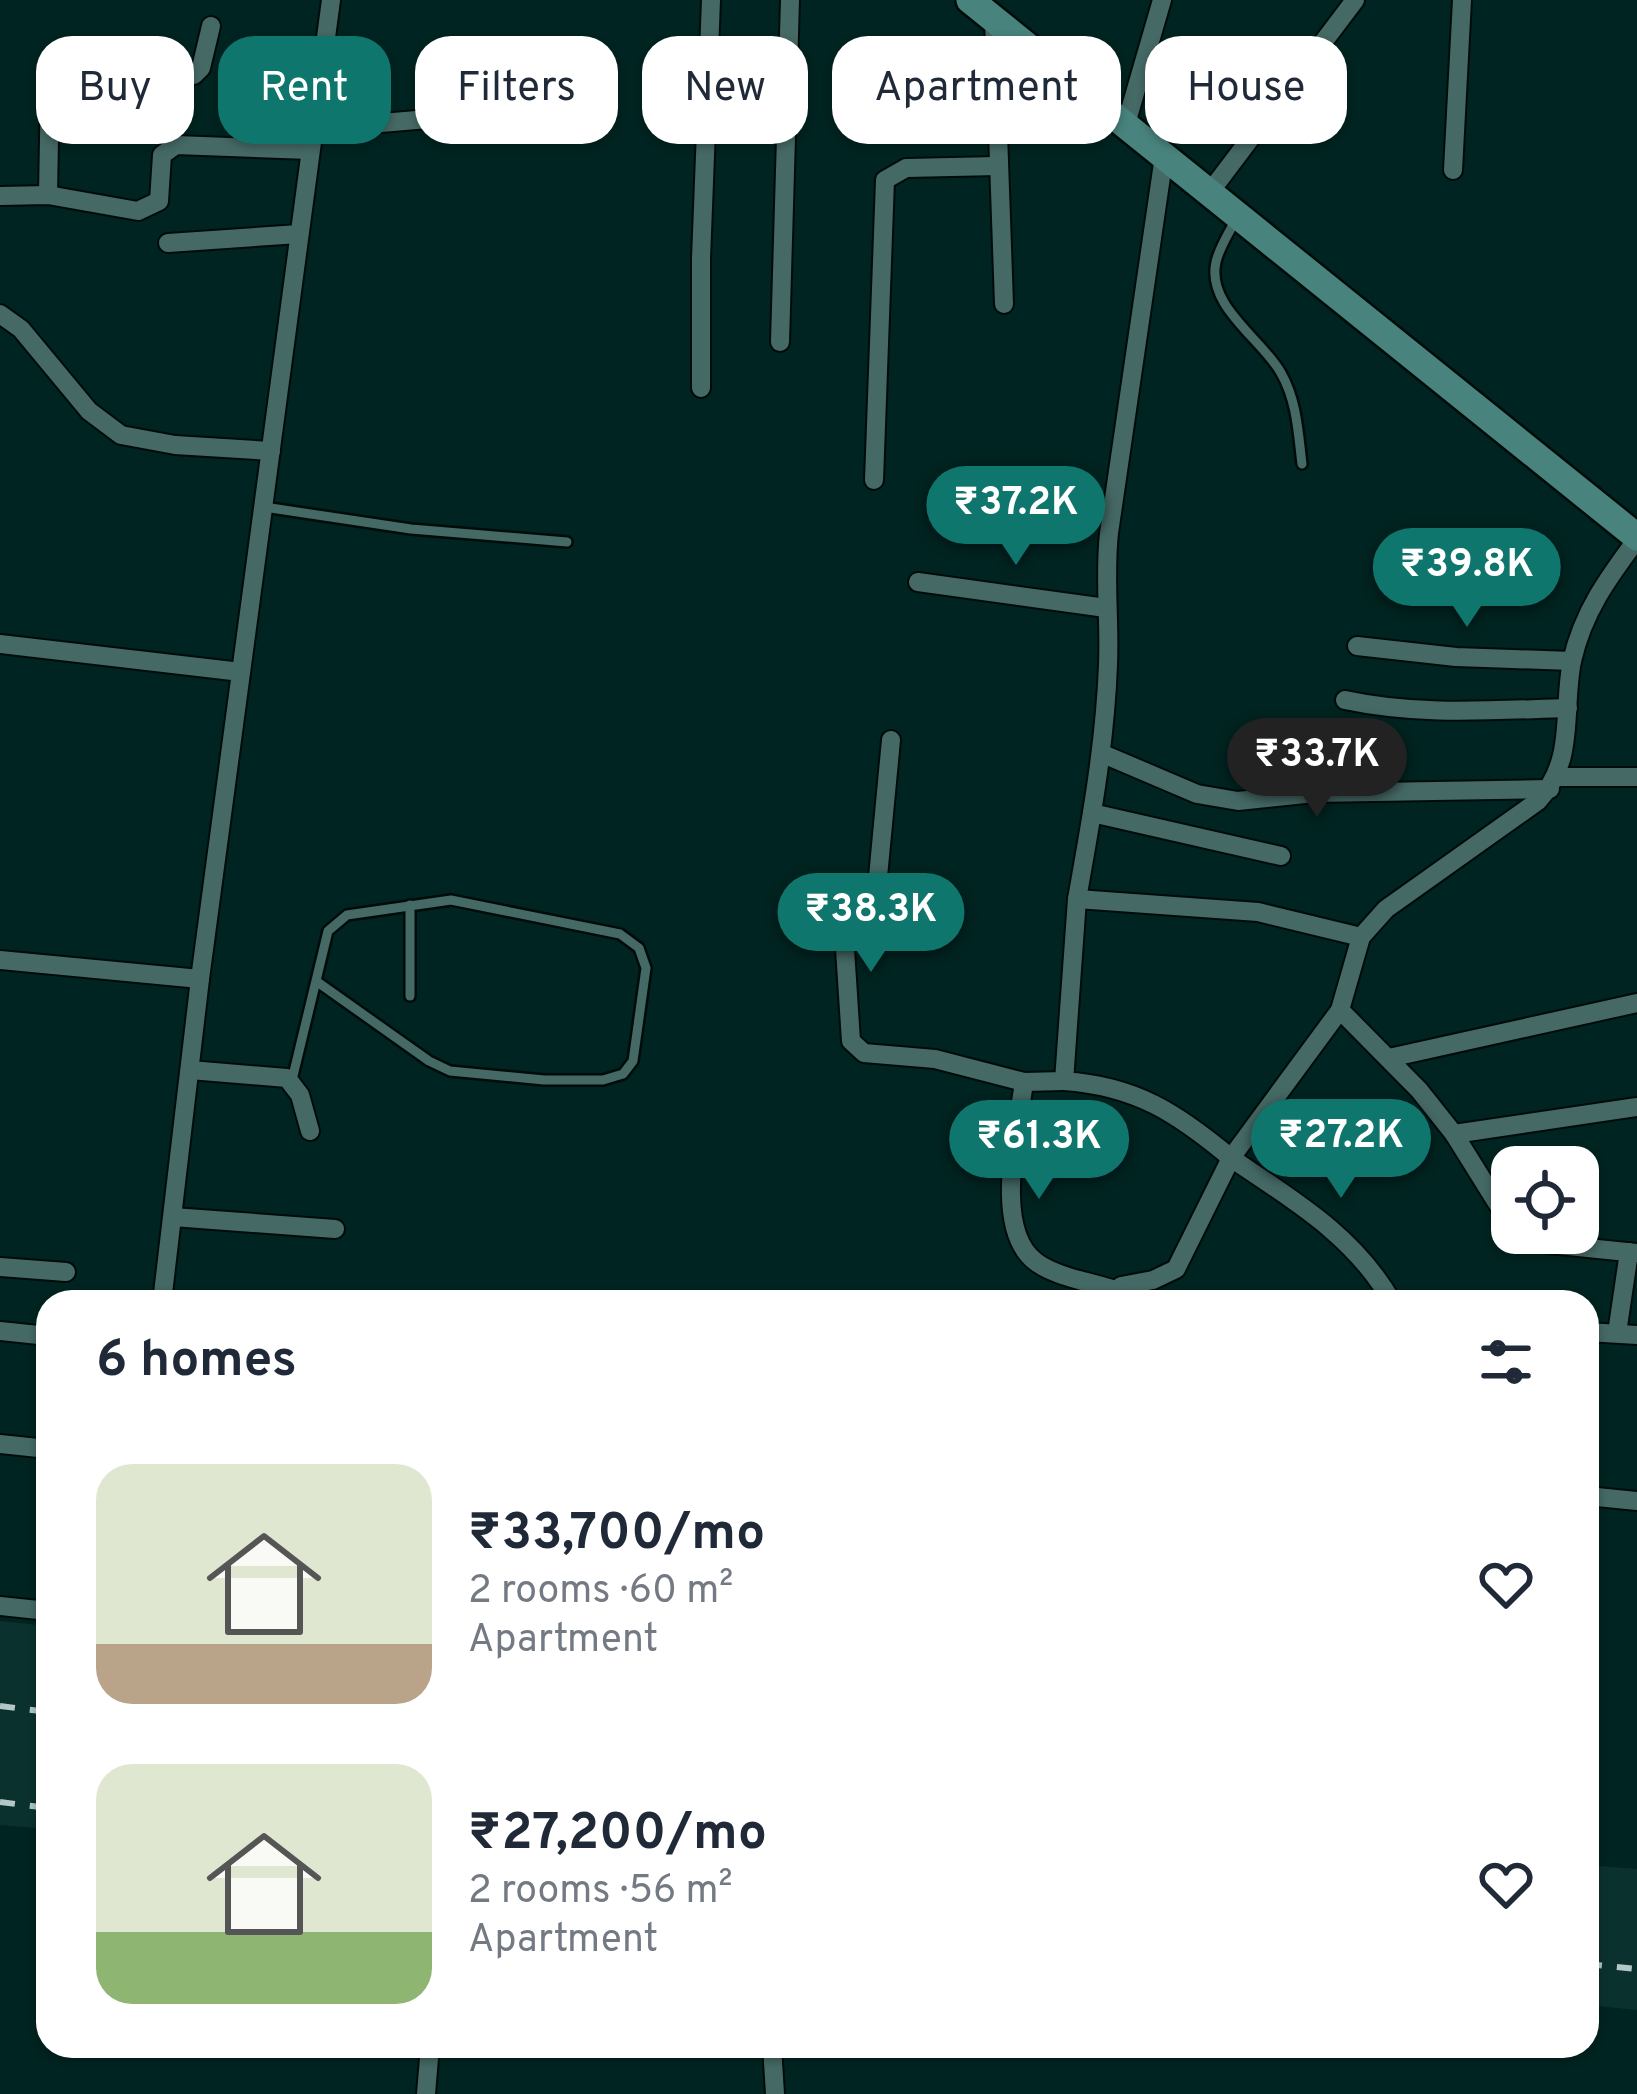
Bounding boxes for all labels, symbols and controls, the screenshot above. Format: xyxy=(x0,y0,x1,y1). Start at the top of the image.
chip: Buy xyxy=(36,36,194,144)
chip: Rent xyxy=(218,36,391,144)
chip: Filters xyxy=(415,36,618,144)
chip: New xyxy=(642,36,808,144)
chip: Apartment xyxy=(832,36,1121,144)
chip: House xyxy=(1145,36,1347,144)
pin: ₹37.2K xyxy=(918,466,1114,568)
text: ₹37.2K xyxy=(953,480,1079,529)
pin: ₹39.8K xyxy=(1369,528,1565,630)
text: ₹39.8K xyxy=(1400,542,1534,591)
pin: ₹33.7K xyxy=(1219,718,1415,820)
text: ₹33.7K xyxy=(1254,732,1380,781)
pin: ₹38.3K xyxy=(773,873,969,975)
text: ₹38.3K xyxy=(805,887,937,936)
pin: ₹27.2K xyxy=(1243,1099,1439,1201)
pin: ₹61.3K xyxy=(941,1100,1137,1202)
text: ₹27.2K xyxy=(1278,1113,1404,1162)
text: ₹61.3K xyxy=(976,1114,1102,1163)
map controls xyxy=(1491,1146,1599,1254)
button: locate xyxy=(1491,1146,1599,1254)
icon: filters xyxy=(1473,1329,1539,1395)
text: 6 homes xyxy=(96,1330,297,1395)
text: ₹33,700/mo xyxy=(468,1503,765,1568)
icon: home xyxy=(192,1512,336,1656)
icon: heart xyxy=(1473,1551,1539,1617)
text: 2 rooms · 60 m² xyxy=(468,1568,733,1617)
text: Apartment xyxy=(468,1617,658,1666)
text: ₹27,200/mo xyxy=(468,1803,767,1868)
icon: home xyxy=(192,1812,336,1956)
icon: heart xyxy=(1473,1851,1539,1917)
text: 2 rooms · 56 m² xyxy=(468,1868,733,1917)
text: Apartment xyxy=(468,1917,658,1966)

